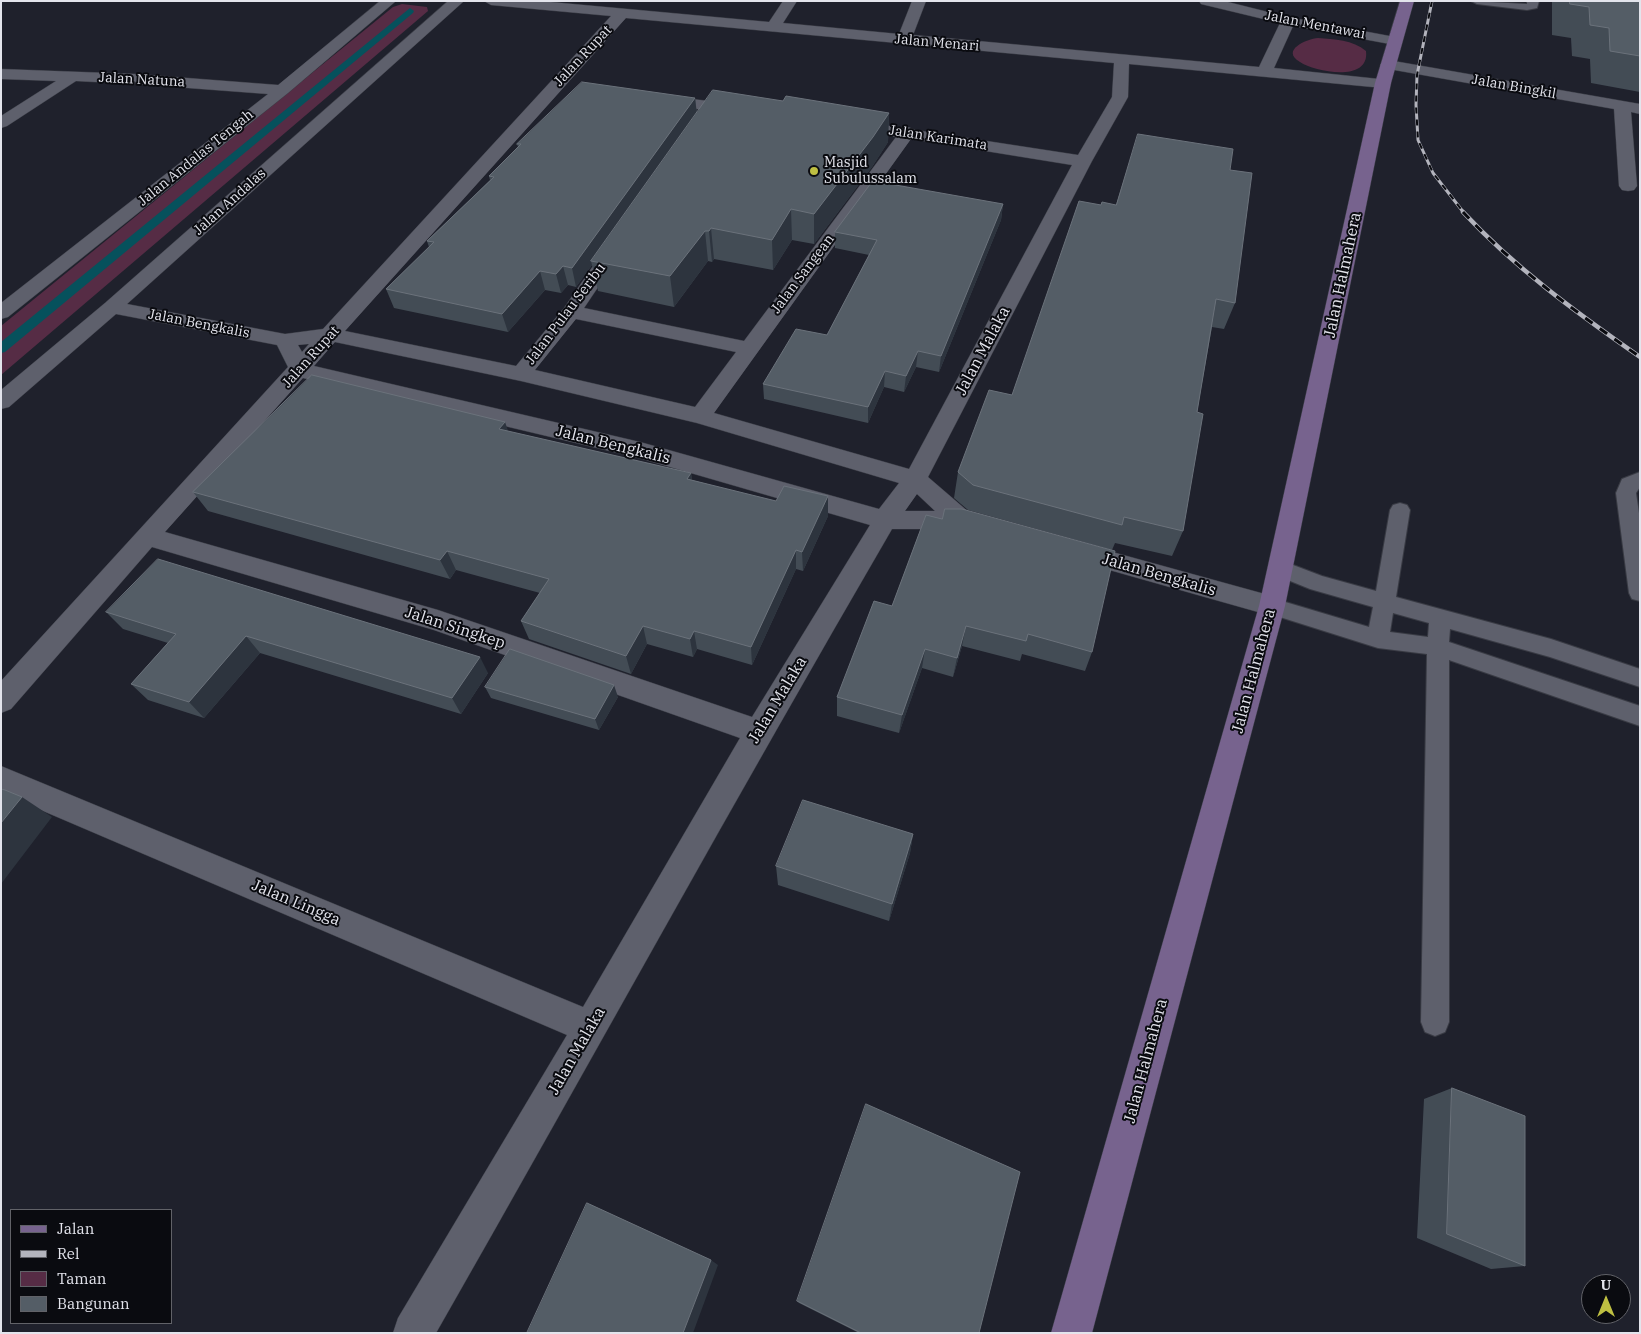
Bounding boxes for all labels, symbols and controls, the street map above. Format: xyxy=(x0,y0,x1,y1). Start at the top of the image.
street label: Jalan Mentawai xyxy=(1263,7,1367,43)
street label: Jalan Rupat xyxy=(551,22,615,90)
street label: Jalan Menari xyxy=(894,31,980,55)
street label: Jalan Natuna xyxy=(98,69,186,91)
street label: Jalan Bingkil xyxy=(1471,71,1557,103)
street label: Jalan Andalas Tengah xyxy=(135,106,257,210)
street label: Jalan Karimata xyxy=(888,122,988,154)
place label: Masjid Subulussalam xyxy=(824,155,917,188)
street label: Jalan Andalas xyxy=(190,165,270,239)
marker: Masjid Subulussalam xyxy=(808,165,820,177)
street label: Jalan Halmahera xyxy=(1320,210,1366,340)
street label: Jalan Sangean xyxy=(768,231,838,317)
street label: Jalan Pulau Seribu xyxy=(522,260,610,368)
street label: Jalan Malaka xyxy=(952,303,1014,399)
street label: Jalan Bengkalis xyxy=(147,306,251,342)
street label: Jalan Rupat xyxy=(279,323,343,391)
street label: Jalan Bengkalis xyxy=(554,421,672,469)
street label: Jalan Bengkalis xyxy=(1100,550,1218,600)
street label: Jalan Singkep xyxy=(402,603,508,653)
street label: Jalan Halmahera xyxy=(1228,607,1280,735)
street label: Jalan Malaka xyxy=(745,653,811,747)
street label: Jalan Lingga xyxy=(249,876,343,930)
street label: Jalan Halmahera xyxy=(1120,997,1172,1125)
street label: Jalan Malaka xyxy=(544,1004,610,1098)
legend xyxy=(10,1209,172,1324)
text: Jalan xyxy=(57,1219,94,1238)
text: Rel xyxy=(57,1244,79,1263)
text: Taman xyxy=(57,1269,106,1288)
north arrow xyxy=(1581,1274,1631,1324)
text: U xyxy=(1601,1276,1611,1294)
text: Bangunan xyxy=(57,1294,130,1313)

